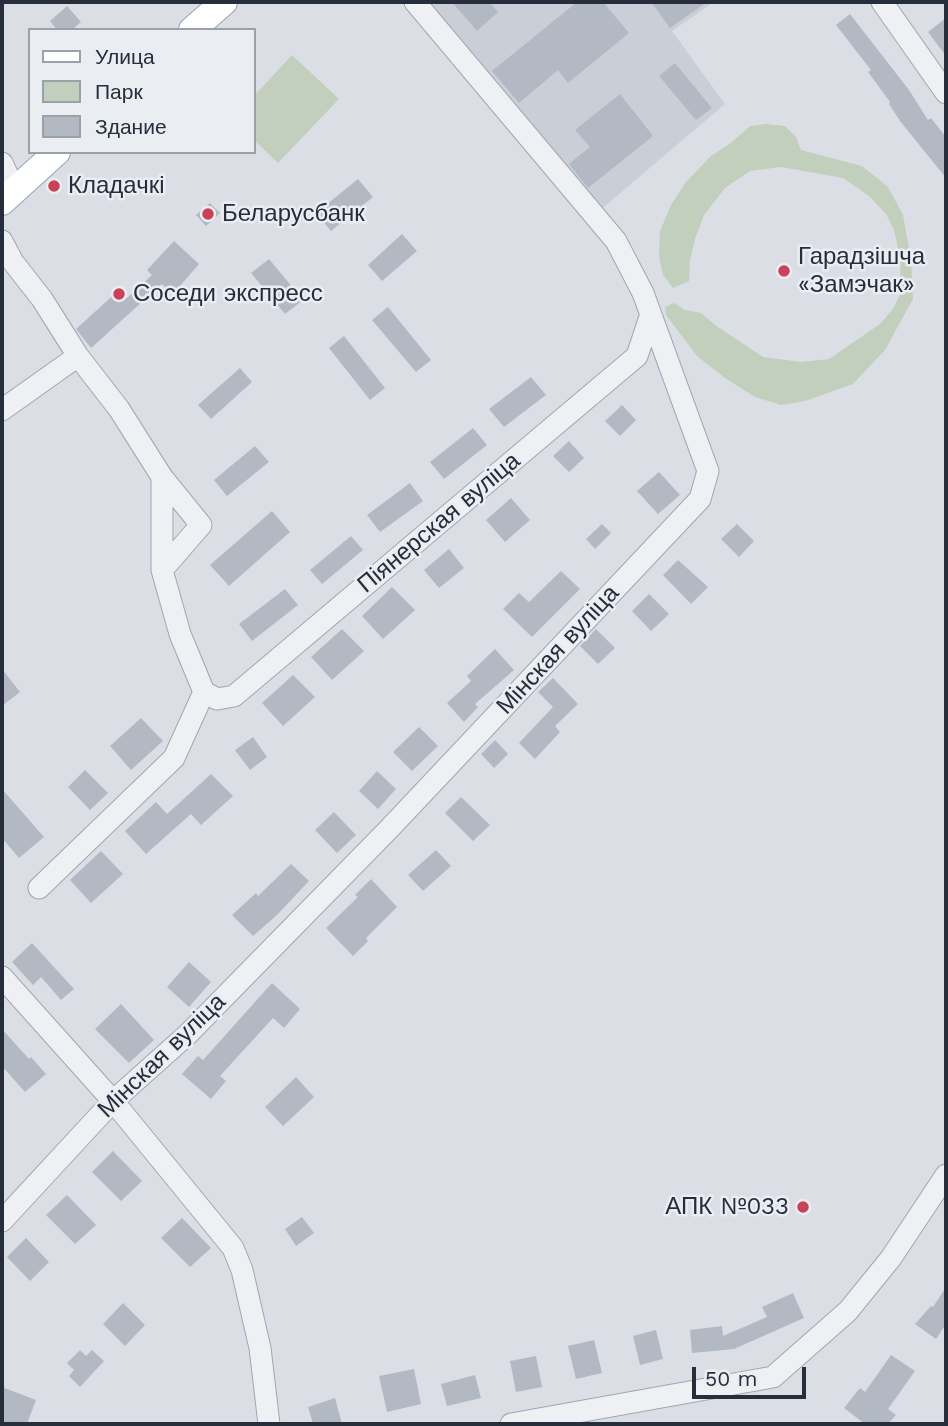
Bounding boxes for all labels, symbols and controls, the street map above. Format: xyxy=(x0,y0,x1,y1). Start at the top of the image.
legend xyxy=(28,28,256,154)
text: Улица xyxy=(95,44,155,69)
text: Парк xyxy=(95,79,143,104)
text: Здание xyxy=(95,114,167,139)
place label: Кладачкі xyxy=(68,172,164,200)
marker: Кладачкі xyxy=(46,178,62,194)
place label: Беларусбанк xyxy=(222,200,365,228)
marker: Беларусбанк xyxy=(200,206,216,222)
place label: Гарадзішча «Замэчак» xyxy=(798,243,925,299)
marker: Гарадзішча «Замэчак» xyxy=(776,263,792,279)
place label: Соседи экспресс xyxy=(133,280,323,308)
marker: Соседи экспресс xyxy=(111,286,127,302)
street label: Піянерская вуліца xyxy=(352,447,526,599)
street label: Мінская вуліца xyxy=(491,579,625,721)
street label: Мінская вуліца xyxy=(92,988,232,1124)
place label: АПК №033 xyxy=(665,1193,789,1221)
marker: АПК №033 xyxy=(795,1199,811,1215)
scale bar xyxy=(696,1352,810,1396)
text: 50 m xyxy=(705,1366,757,1391)

